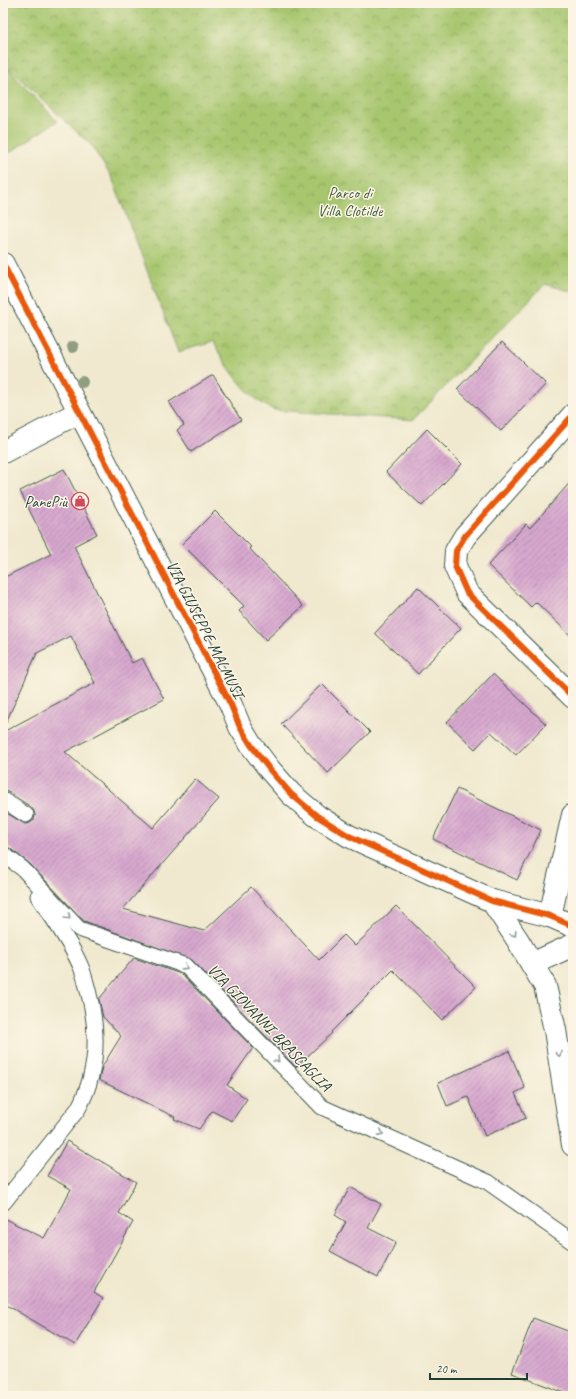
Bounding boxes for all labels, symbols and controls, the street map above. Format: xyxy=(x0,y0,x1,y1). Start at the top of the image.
park label: Parco di Villa Clotilde xyxy=(317,183,384,221)
shop icon: PanePiù xyxy=(70,491,90,511)
place label: PanePiù xyxy=(24,492,68,512)
street label: VIA GIUSEPPE MALMUSI xyxy=(162,557,250,705)
one-way arrow xyxy=(63,912,71,920)
one-way arrow xyxy=(509,930,517,937)
street label: VIA GIOVANNI BRASCAGLIA xyxy=(203,960,336,1096)
one-way arrow xyxy=(181,963,188,970)
one-way arrow xyxy=(554,1051,563,1057)
one-way arrow xyxy=(272,1055,279,1063)
one-way arrow xyxy=(377,1129,384,1137)
scale bar xyxy=(430,1355,527,1381)
text: 20 m xyxy=(436,1361,458,1377)

